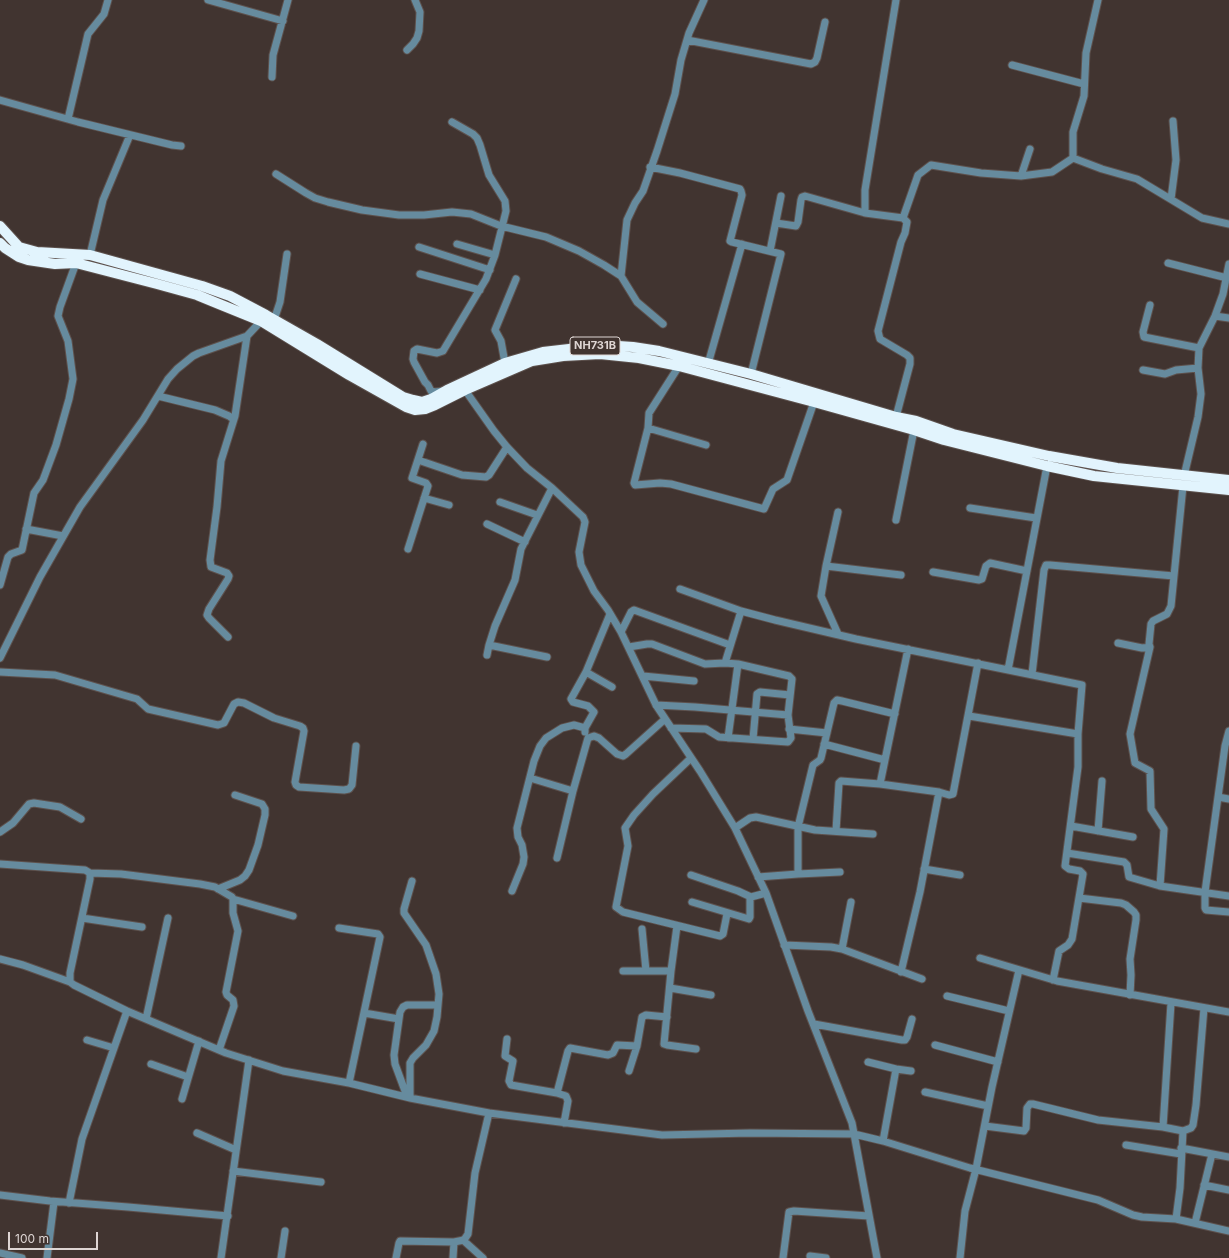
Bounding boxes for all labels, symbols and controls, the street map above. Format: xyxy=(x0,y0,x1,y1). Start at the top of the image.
road number: NH731B xyxy=(570,337,620,355)
scale bar xyxy=(10,1224,100,1250)
text: 100 m xyxy=(15,1231,49,1246)

